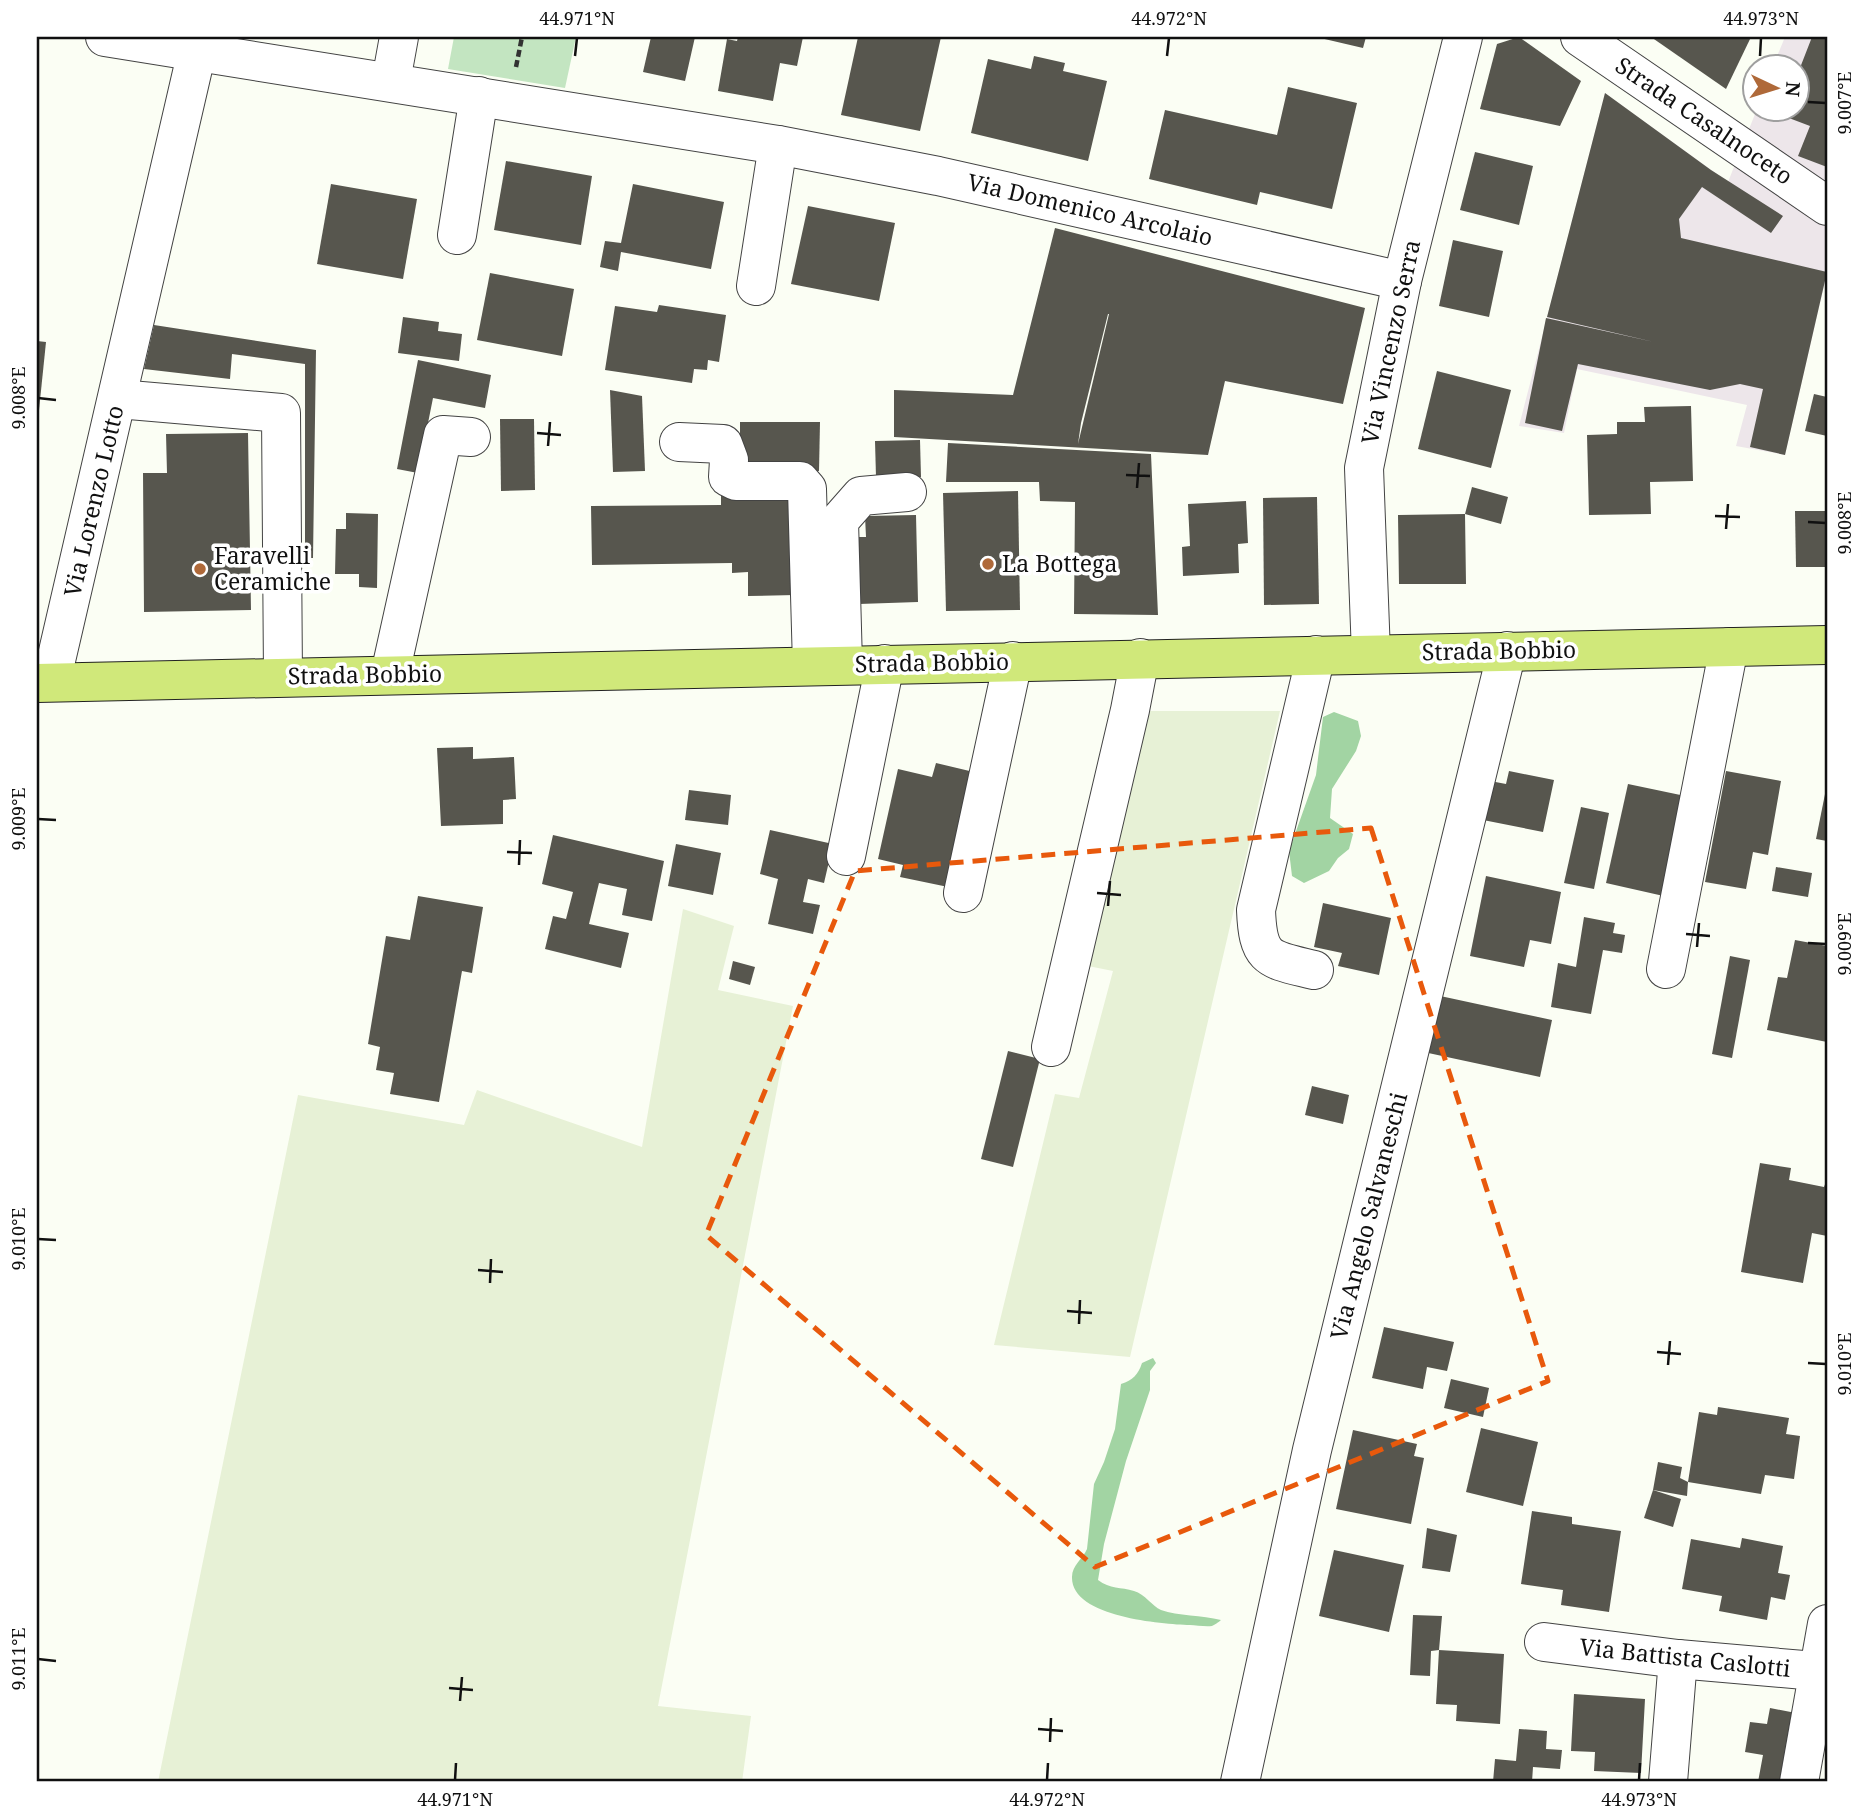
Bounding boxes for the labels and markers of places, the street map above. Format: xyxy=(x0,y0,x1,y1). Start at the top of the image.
place label: Faravelli Ceramiche xyxy=(214,539,331,597)
place label: La Bottega xyxy=(1002,547,1117,579)
marker: La Bottega xyxy=(980,556,996,572)
marker: Faravelli Ceramiche xyxy=(192,561,208,577)

